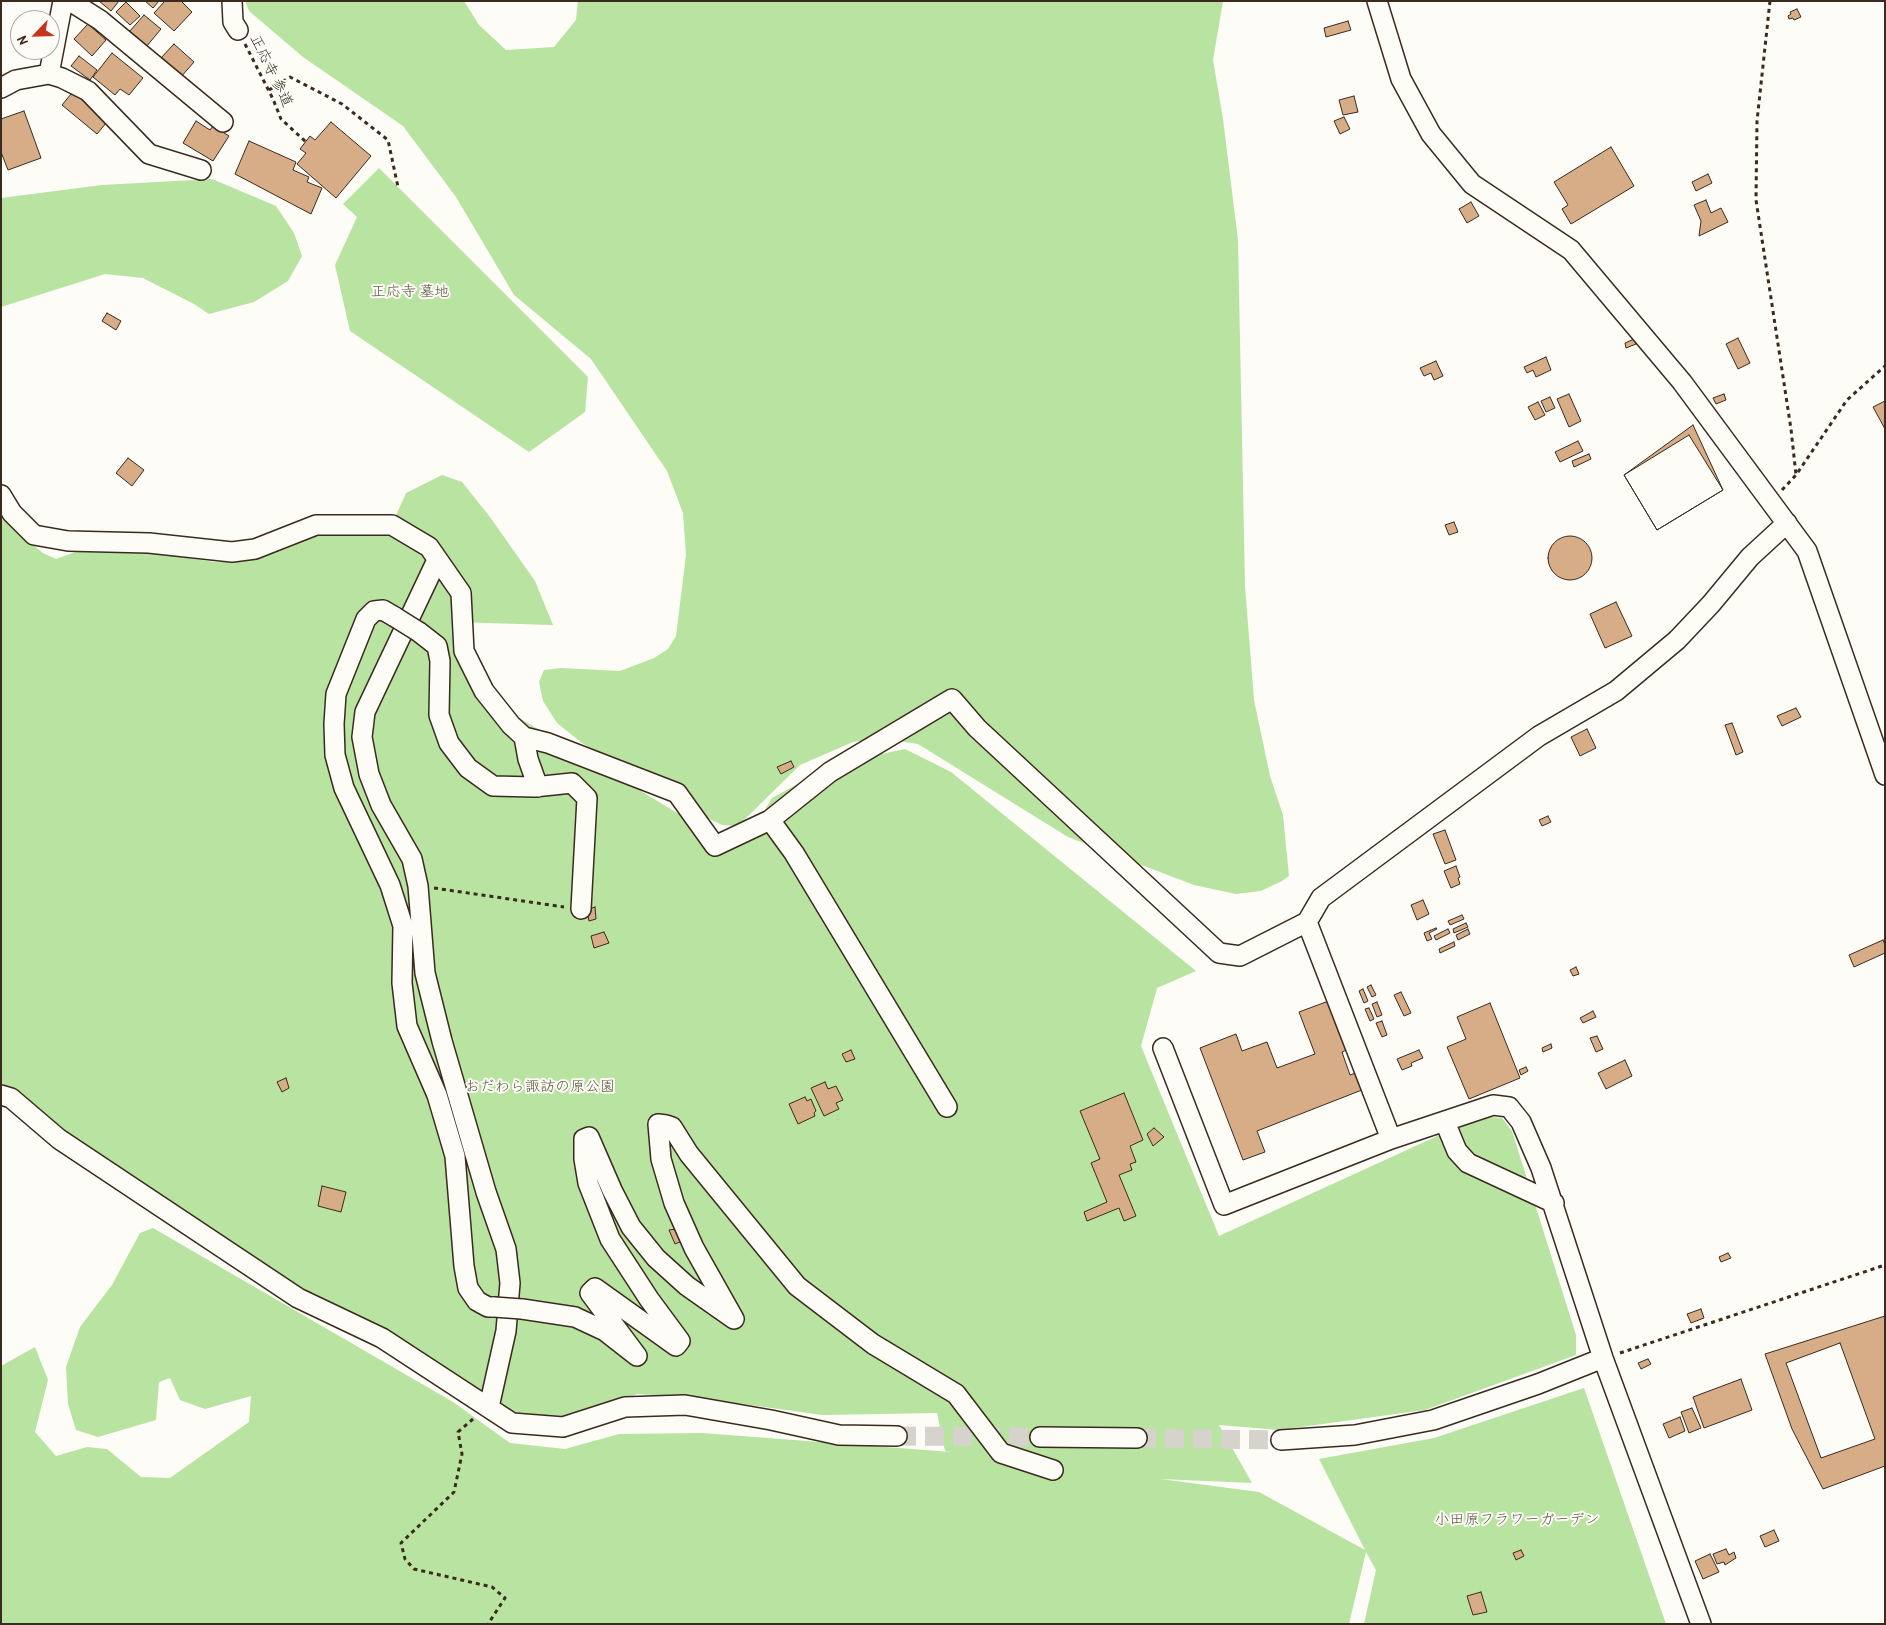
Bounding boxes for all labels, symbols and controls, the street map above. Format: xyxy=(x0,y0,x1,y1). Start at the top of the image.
north arrow xyxy=(10,10,60,60)
street label: 正応寺 参道 xyxy=(246,32,296,110)
text: N xyxy=(12,34,32,48)
park label: 正応寺 墓地 xyxy=(371,283,449,301)
park label: おだわら諏訪の原公園 xyxy=(465,1078,615,1096)
park label: 小田原フラワーガーデン xyxy=(1435,1511,1599,1529)

